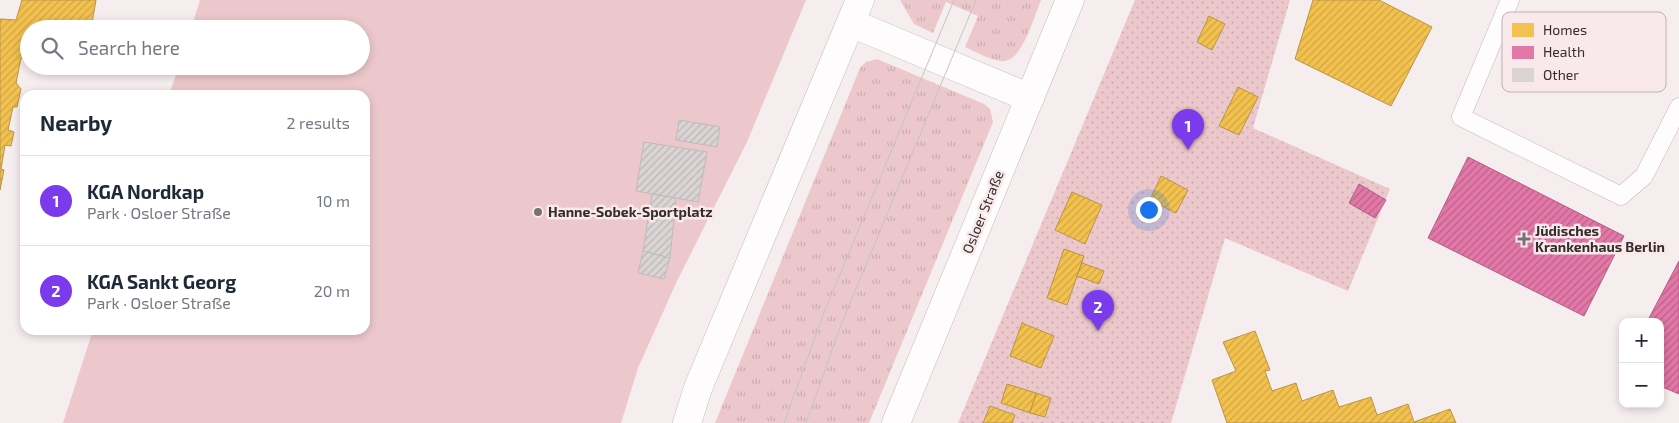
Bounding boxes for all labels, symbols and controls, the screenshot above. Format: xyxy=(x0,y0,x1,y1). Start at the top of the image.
legend xyxy=(1502,12,1666,92)
search box xyxy=(20,20,370,75)
text: Homes xyxy=(1543,21,1587,38)
icon: search xyxy=(38,34,66,62)
text: Search here xyxy=(78,36,180,59)
text: Health xyxy=(1543,43,1585,60)
text: Other xyxy=(1543,66,1579,83)
pin: 1 xyxy=(1172,109,1204,150)
text: Nearby xyxy=(40,110,112,135)
text: 2 results xyxy=(287,113,350,132)
street label: Osloer Straße xyxy=(958,168,1007,256)
text: KGA Nordkap xyxy=(87,180,204,203)
text: 1 xyxy=(53,191,59,210)
text: 10 m xyxy=(316,191,350,210)
your location xyxy=(1136,197,1162,223)
text: Park · Osloer Straße xyxy=(87,203,231,222)
place label: Hanne-Sobek-Sportplatz xyxy=(548,203,713,220)
marker: Hanne-Sobek-Sportplatz xyxy=(532,206,544,218)
place label: Jüdisches Krankenhaus Berlin xyxy=(1535,222,1665,255)
marker: Jüdisches Krankenhaus Berlin xyxy=(1517,232,1531,246)
text: KGA Sankt Georg xyxy=(87,270,236,293)
text: 2 xyxy=(51,281,61,300)
text: 20 m xyxy=(314,281,350,300)
pin: 2 xyxy=(1082,290,1114,331)
text: Park · Osloer Straße xyxy=(87,293,231,312)
map controls xyxy=(1619,318,1664,408)
button: + xyxy=(1619,318,1664,363)
button: − xyxy=(1619,363,1664,408)

